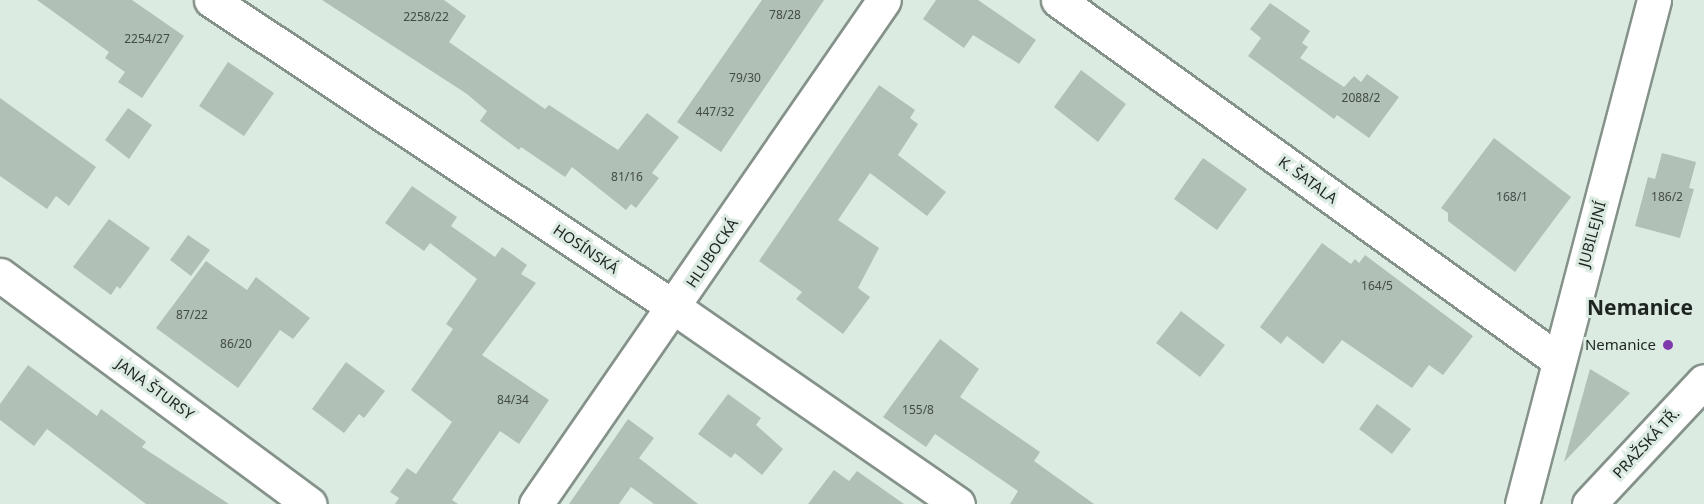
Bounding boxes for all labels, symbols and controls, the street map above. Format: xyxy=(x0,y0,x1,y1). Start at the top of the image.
house number: 78/28 xyxy=(769,8,801,22)
house number: 2258/22 xyxy=(403,10,449,24)
house number: 2254/27 xyxy=(124,32,170,46)
house number: 79/30 xyxy=(729,71,761,85)
house number: 2088/2 xyxy=(1342,91,1380,105)
house number: 447/32 xyxy=(696,105,734,119)
street label: K. ŠATALA xyxy=(1275,153,1341,207)
house number: 81/16 xyxy=(611,170,643,184)
house number: 168/1 xyxy=(1496,190,1528,204)
house number: 186/2 xyxy=(1651,190,1683,204)
street label: JUBILEJNÍ xyxy=(1575,199,1609,269)
street label: HLUBOCKÁ xyxy=(682,215,742,291)
street label: HOSÍNSKÁ xyxy=(550,221,622,277)
house number: 164/5 xyxy=(1361,279,1393,293)
district label: Nemanice xyxy=(1587,294,1693,320)
house number: 87/22 xyxy=(176,308,208,322)
place label: Nemanice xyxy=(1585,336,1656,354)
house number: 86/20 xyxy=(220,337,252,351)
marker: Nemanice xyxy=(1661,338,1675,352)
street label: JANA ŠTURSY xyxy=(112,355,198,423)
house number: 84/34 xyxy=(497,393,529,407)
house number: 155/8 xyxy=(902,403,934,417)
street label: PRAŽSKÁ TŘ. xyxy=(1609,404,1683,482)

